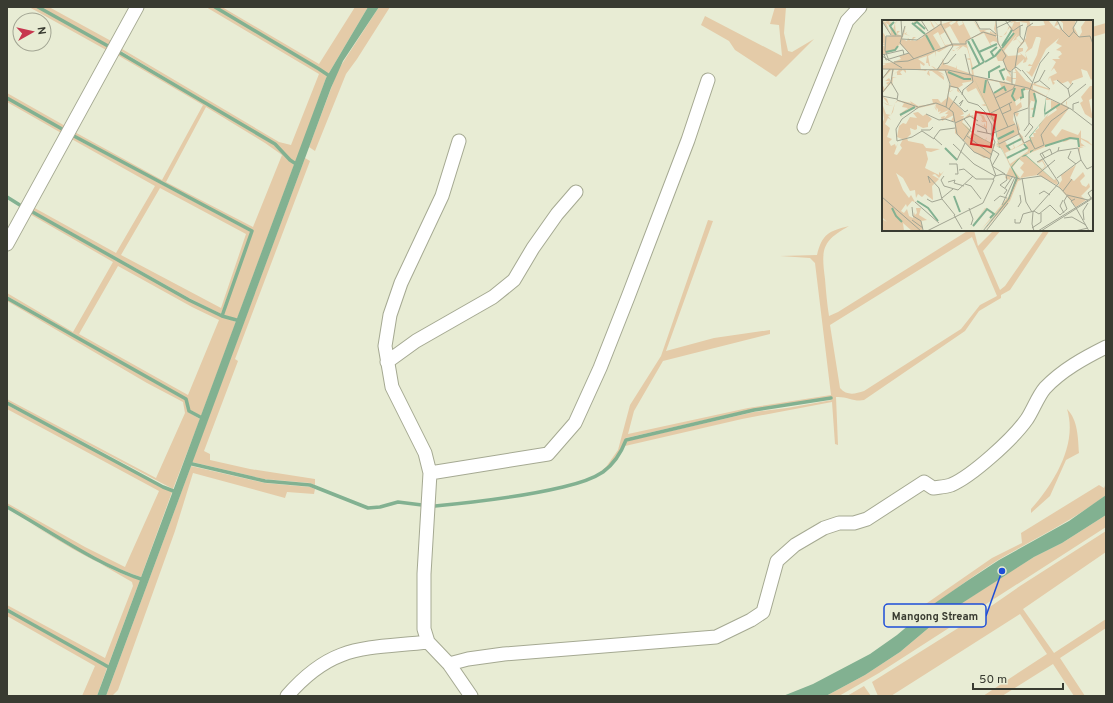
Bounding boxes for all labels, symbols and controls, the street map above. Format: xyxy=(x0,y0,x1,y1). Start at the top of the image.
north arrow xyxy=(12,12,52,52)
inset map xyxy=(882,20,1093,231)
text: N xyxy=(33,26,48,36)
callout: Mangong Stream xyxy=(884,604,986,627)
text: Mangong Stream xyxy=(892,610,978,624)
scale bar xyxy=(973,665,1063,691)
text: 50 m xyxy=(979,672,1007,688)

